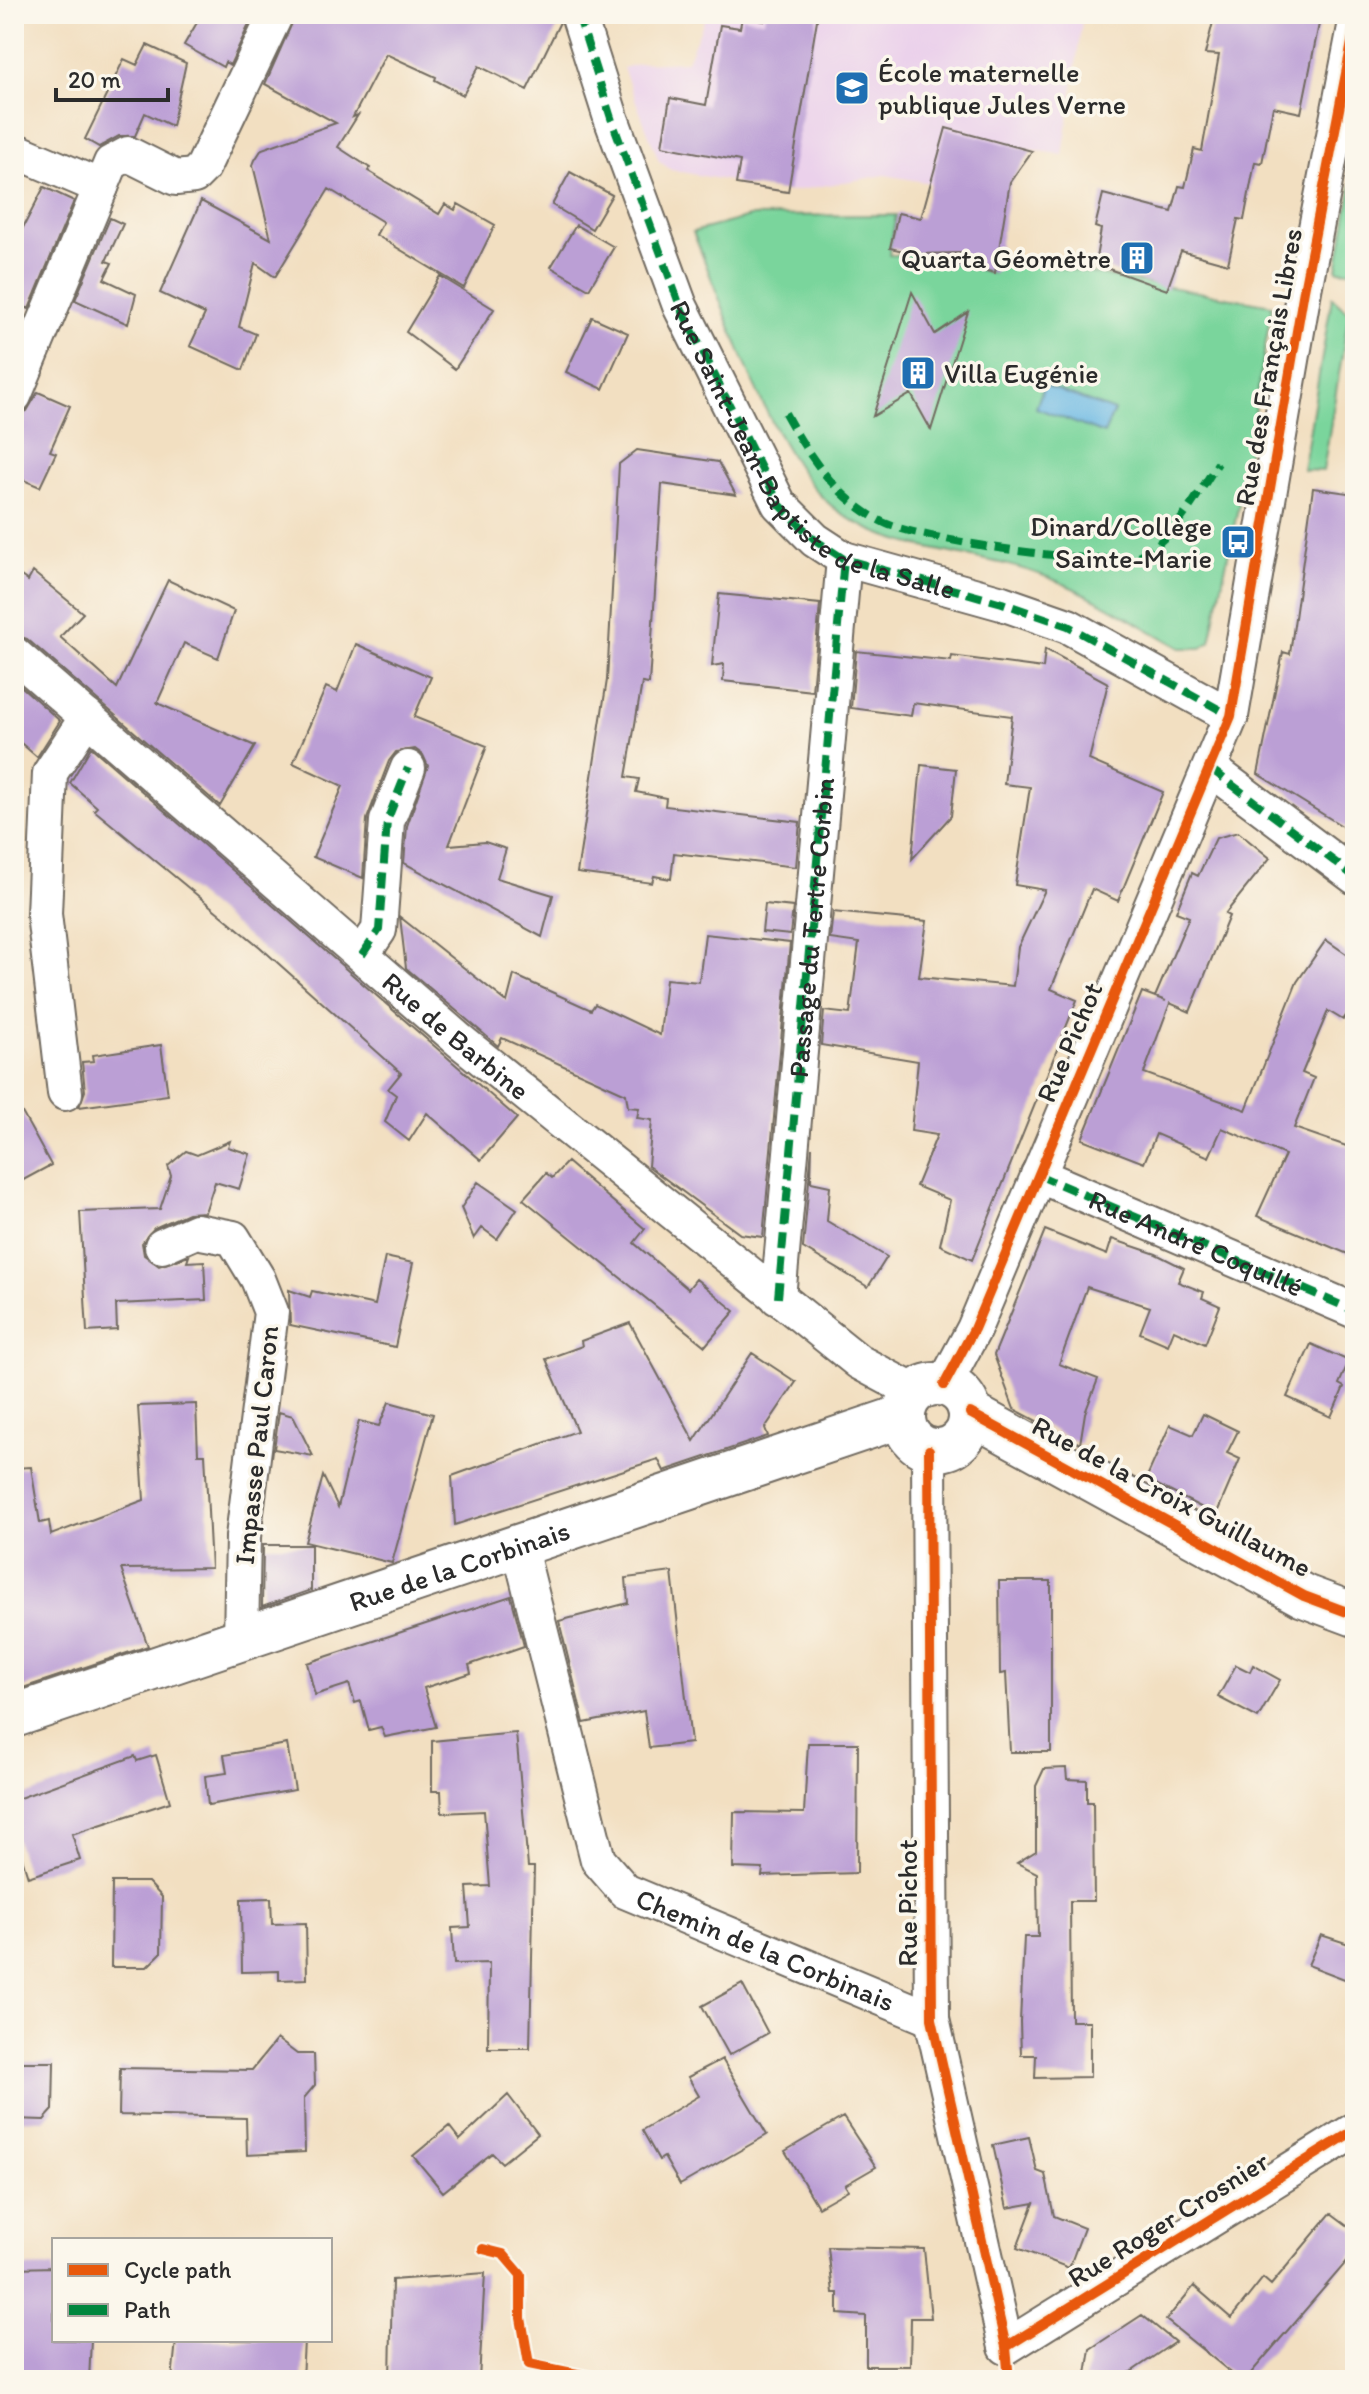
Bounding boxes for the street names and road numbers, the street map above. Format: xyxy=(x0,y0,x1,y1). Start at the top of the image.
street label: Rue des Français Libres xyxy=(1227,226,1309,508)
street label: Rue Saint-Jean-Baptiste de la Salle xyxy=(663,294,959,606)
street label: Passage du Tertre Corbin xyxy=(781,776,841,1079)
street label: Rue de Barbine xyxy=(375,964,536,1107)
street label: Rue Pichot xyxy=(1028,977,1110,1107)
street label: Rue André Coquillé xyxy=(1084,1182,1308,1304)
street label: Impasse Paul Caron xyxy=(227,1324,285,1566)
street label: Rue de la Croix Guillaume xyxy=(1027,1408,1317,1584)
street label: Rue de la Corbinais xyxy=(345,1513,574,1619)
street label: Rue Pichot xyxy=(890,1839,924,1967)
street label: Chemin de la Corbinais xyxy=(631,1881,900,2019)
street label: Rue Roger Crosnier xyxy=(1061,2144,1275,2294)

